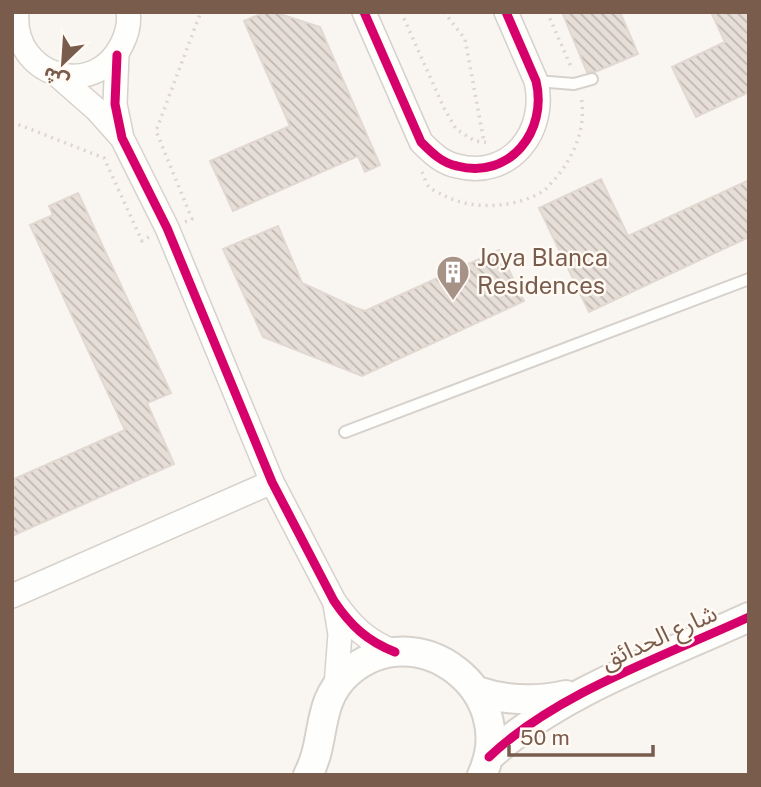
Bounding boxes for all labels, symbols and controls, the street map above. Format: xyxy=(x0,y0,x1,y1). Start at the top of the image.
north arrow xyxy=(28,28,98,98)
text: ش xyxy=(39,63,72,94)
place label: Joya Blanca Residences xyxy=(477,243,608,299)
building icon: Joya Blanca Residences xyxy=(434,253,472,302)
street label: شارع الحدائق xyxy=(596,598,723,678)
scale bar xyxy=(509,714,652,758)
text: 50 m xyxy=(520,725,570,750)

